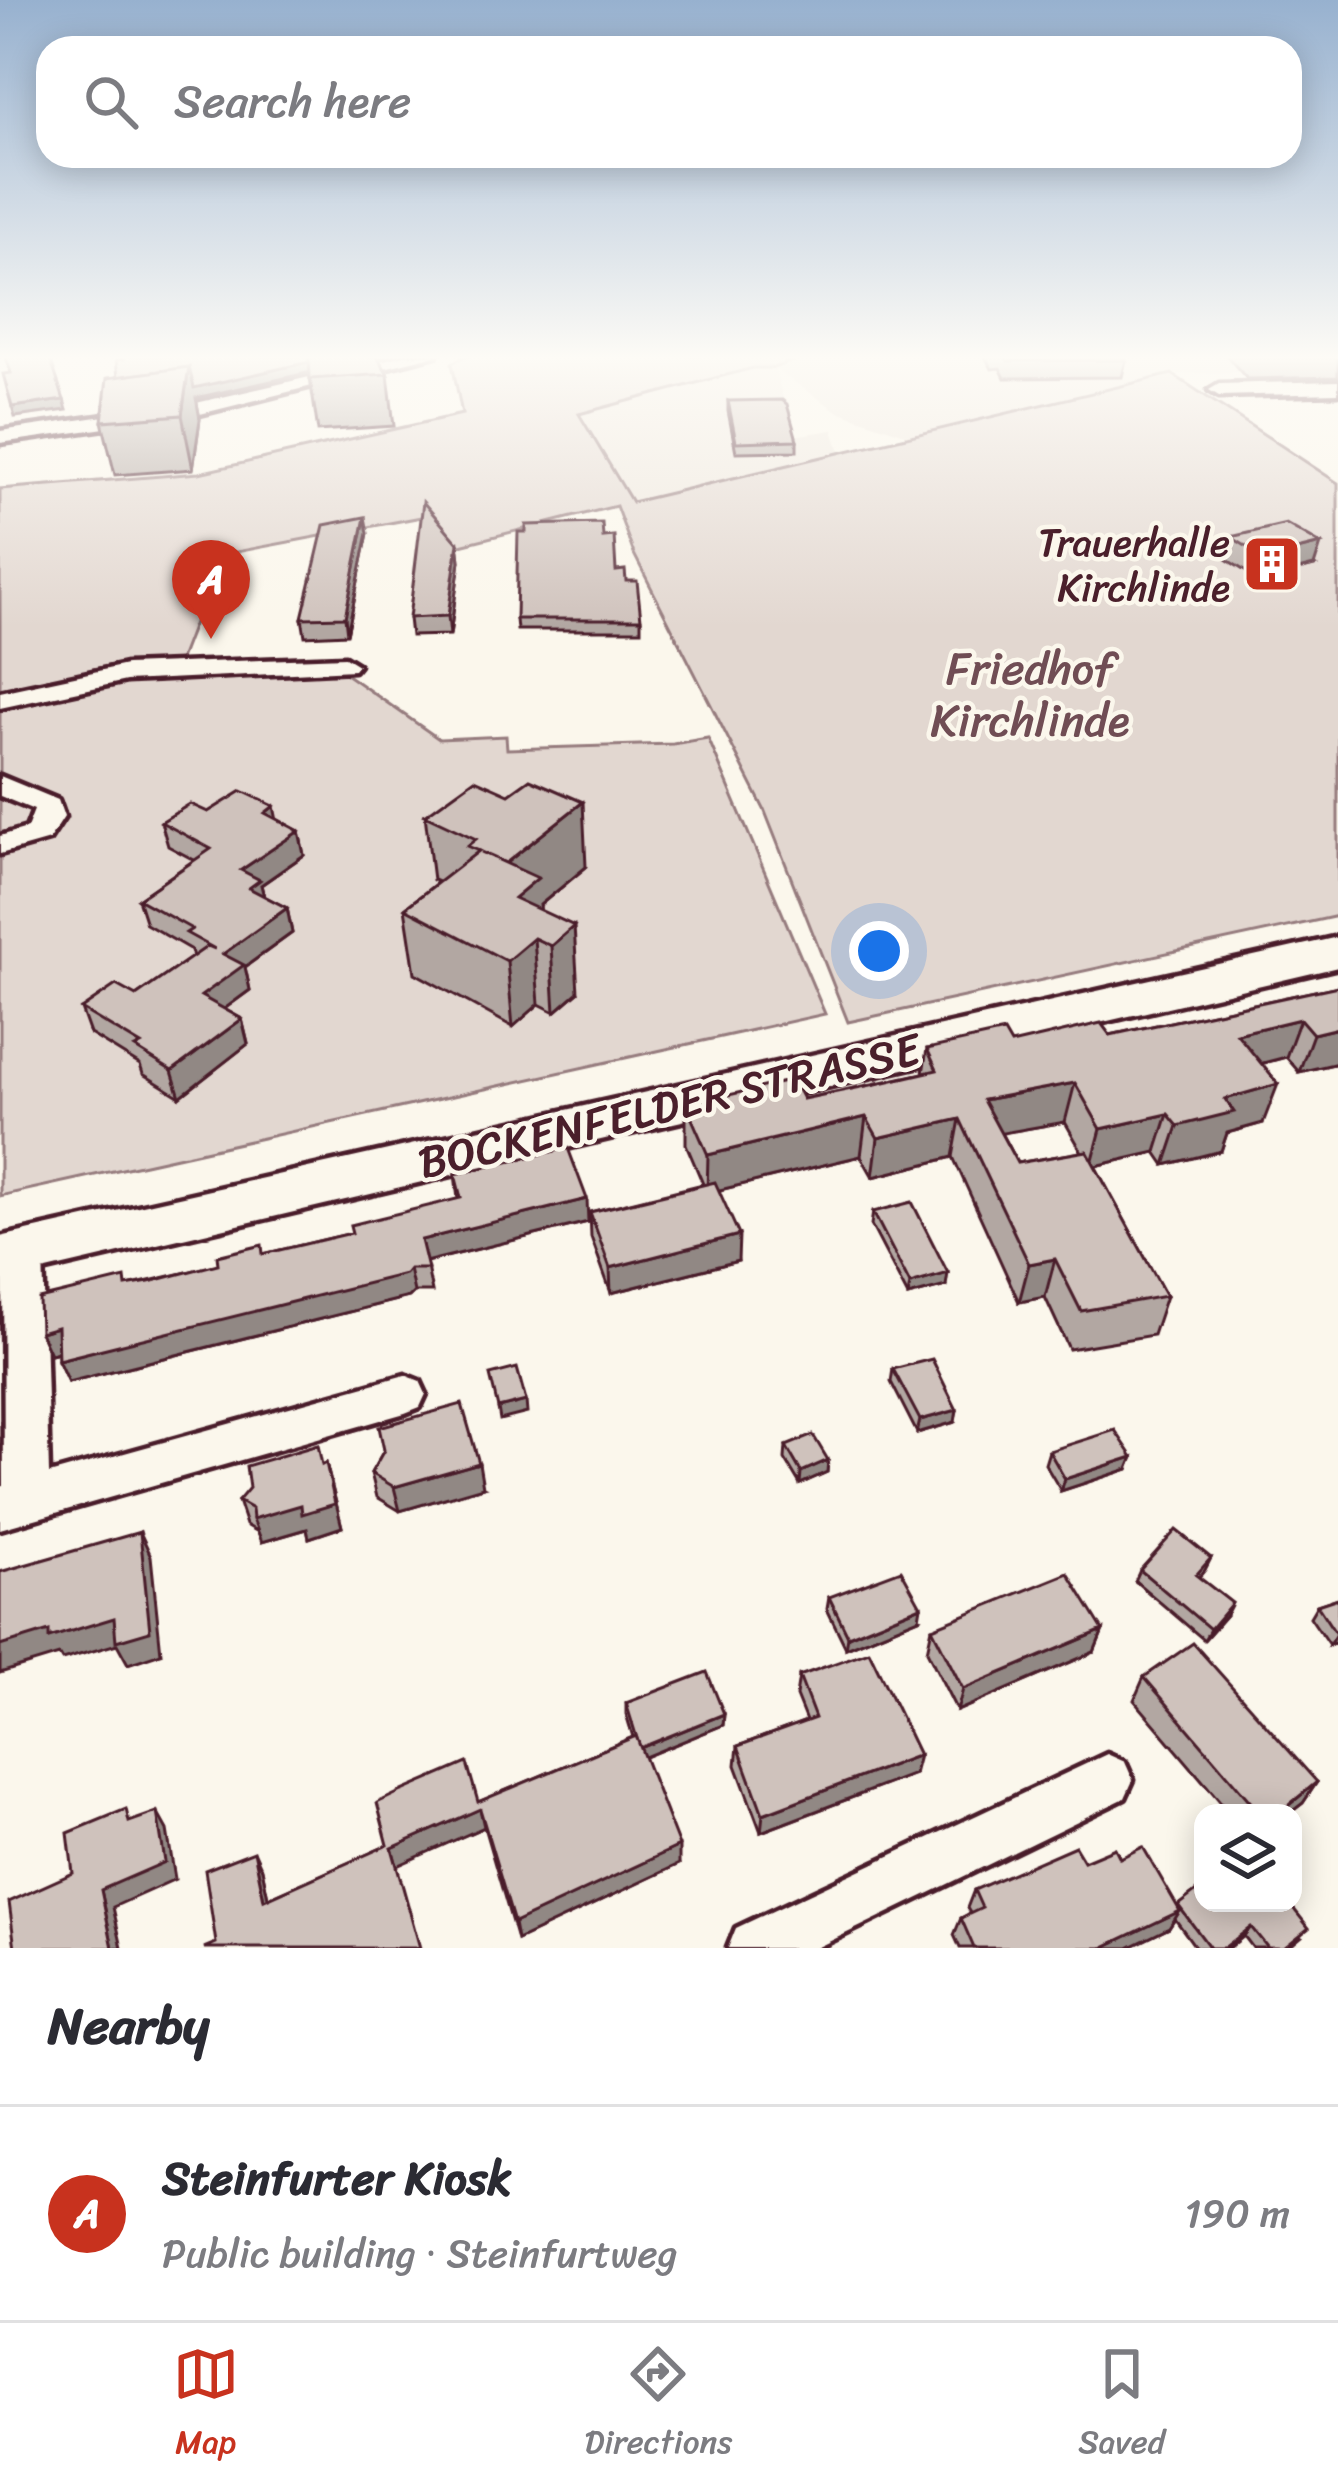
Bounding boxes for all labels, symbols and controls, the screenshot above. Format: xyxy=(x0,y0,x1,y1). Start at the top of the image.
search box xyxy=(36,36,1302,168)
text: Search here xyxy=(174,62,411,142)
icon: search xyxy=(78,69,144,135)
place label: Trauerhalle Kirchlinde xyxy=(1038,508,1230,622)
building icon: Trauerhalle Kirchlinde xyxy=(1241,533,1303,595)
pin: A xyxy=(172,540,250,639)
park label: Friedhof Kirchlinde xyxy=(930,629,1130,761)
your location xyxy=(849,921,909,981)
street label: BOCKENFELDER STRASSE xyxy=(410,1009,931,1203)
map controls xyxy=(1194,1804,1302,1912)
button: layers xyxy=(1194,1804,1302,1912)
text: Nearby xyxy=(48,1981,209,2071)
text: Steinfurter Kiosk xyxy=(162,2139,511,2219)
text: A xyxy=(74,2179,100,2248)
text: 190 m xyxy=(1185,2179,1290,2248)
text: Public building · Steinfurtweg xyxy=(162,2219,677,2288)
tab: Map xyxy=(173,2341,239,2471)
tab: Directions xyxy=(585,2341,732,2471)
tab: Saved xyxy=(1078,2341,1165,2471)

